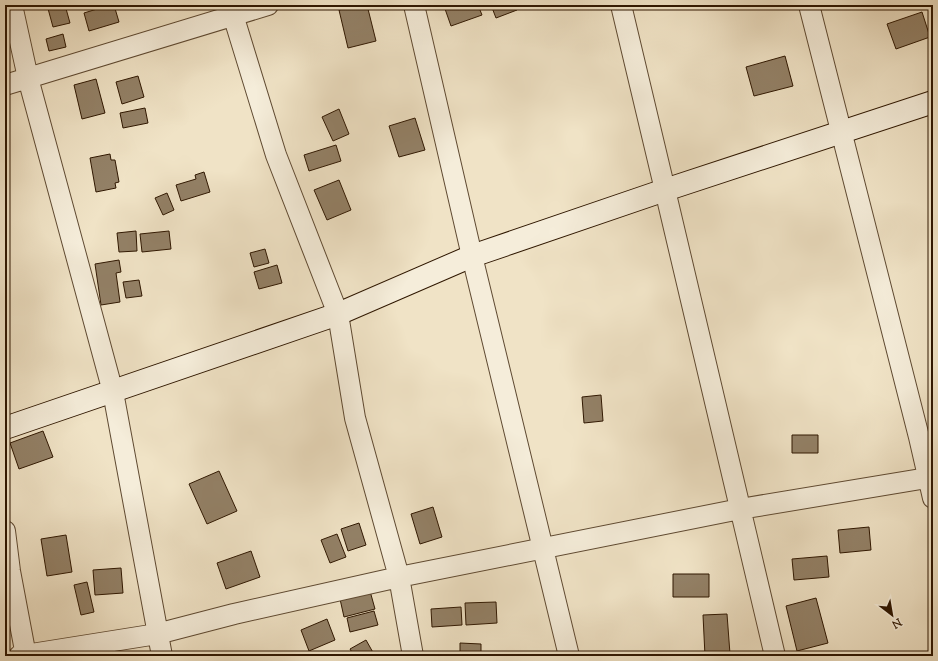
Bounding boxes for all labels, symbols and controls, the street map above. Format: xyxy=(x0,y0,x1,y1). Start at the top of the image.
north arrow xyxy=(872,595,912,635)
text: N xyxy=(889,613,905,632)

